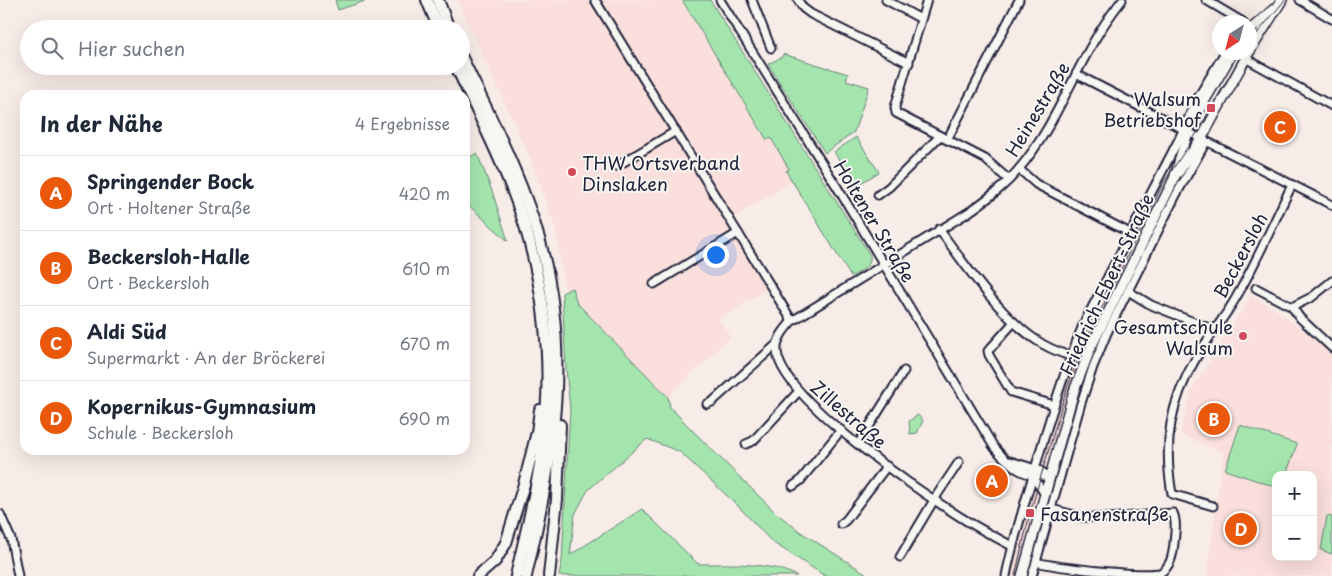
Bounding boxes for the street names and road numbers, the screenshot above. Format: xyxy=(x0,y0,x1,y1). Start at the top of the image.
street label: Heinestraße xyxy=(998,57,1076,161)
street label: Holtener Straße xyxy=(828,155,922,287)
street label: Friedrich-Ebert-Straße xyxy=(1052,189,1160,379)
street label: Beckersloh xyxy=(1206,207,1274,303)
street label: Zillestraße xyxy=(805,373,893,455)

